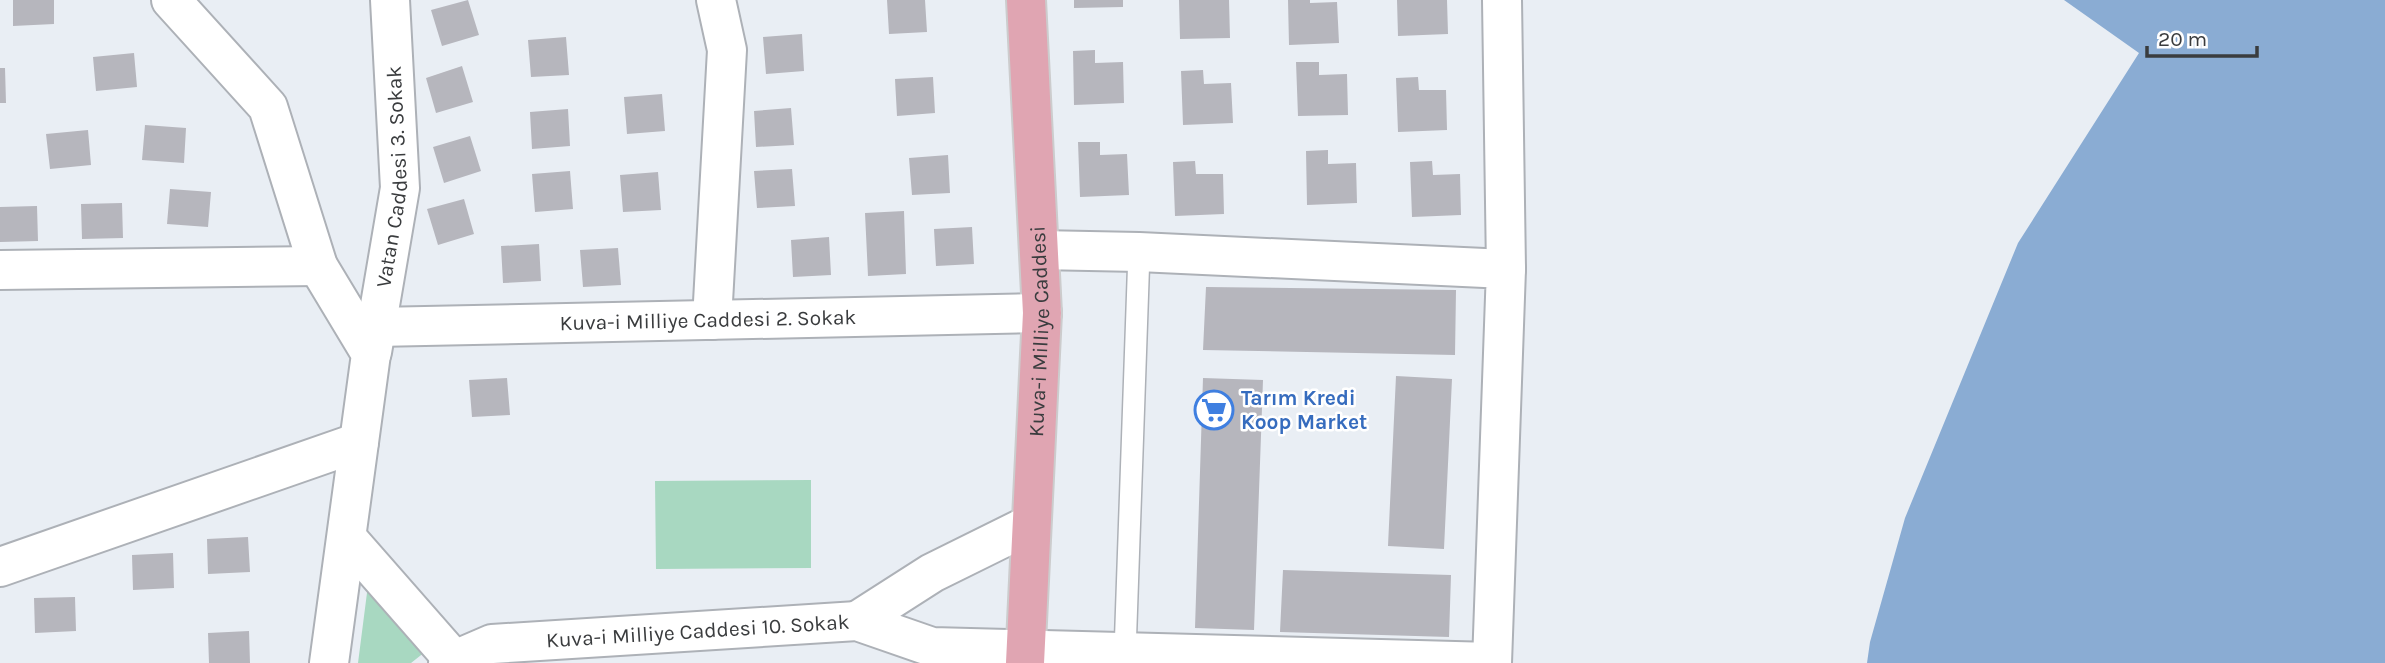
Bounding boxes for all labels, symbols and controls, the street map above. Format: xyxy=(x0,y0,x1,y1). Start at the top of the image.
scale bar xyxy=(2147,14,2257,58)
text: 20 m xyxy=(2158,27,2207,51)
street label: Vatan Caddesi 3. Sokak xyxy=(371,65,412,289)
street label: Kuva-i Milliye Caddesi xyxy=(1024,225,1054,438)
street label: Kuva-i Milliye Caddesi 2. Sokak xyxy=(559,305,857,335)
place label: Tarım Kredi Koop Market xyxy=(1241,386,1367,434)
supermarket icon: Tarım Kredi Koop Market xyxy=(1193,389,1235,431)
street label: Kuva-i Milliye Caddesi 10. Sokak xyxy=(545,609,850,653)

